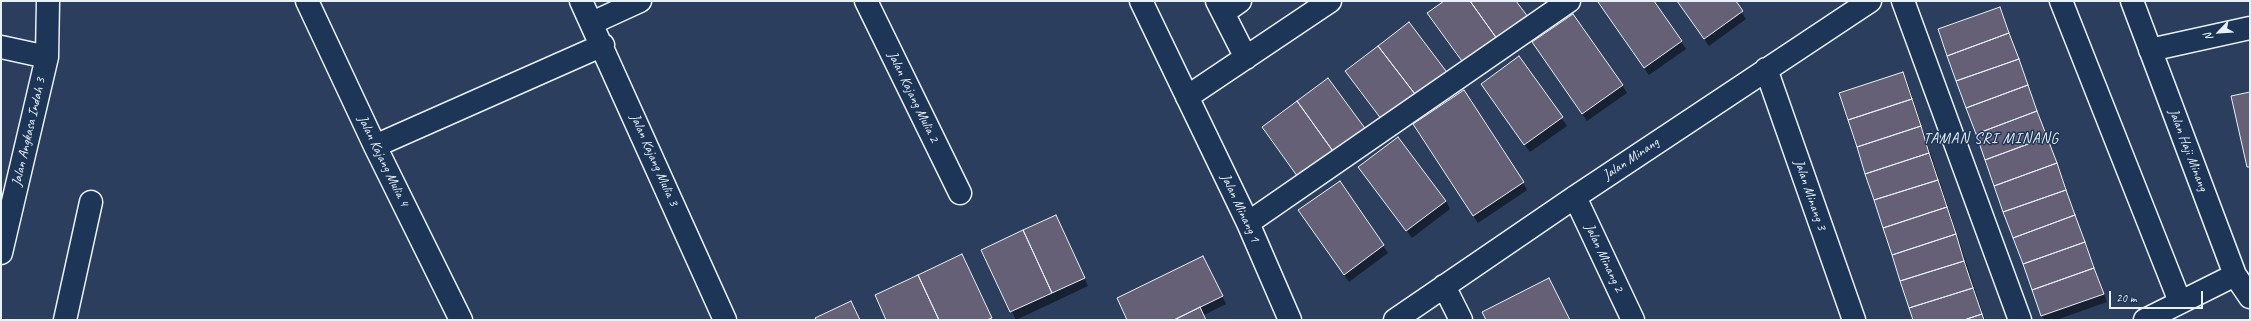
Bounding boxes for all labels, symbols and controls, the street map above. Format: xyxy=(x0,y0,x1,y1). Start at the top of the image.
north arrow xyxy=(2199,12,2239,52)
text: N xyxy=(2200,31,2216,43)
street label: Jalan Kajang Mulia 2 xyxy=(884,49,942,145)
street label: Jalan Angkasa Indah 3 xyxy=(8,76,50,188)
street label: Jalan Haji Minang xyxy=(2165,106,2211,194)
street label: Jalan Kajang Mulia 3 xyxy=(626,111,682,209)
street label: Jalan Kajang Mulia 4 xyxy=(354,113,412,209)
district label: TAMAN SRI MINANG xyxy=(1925,130,2057,148)
street label: Jalan Minang xyxy=(1600,134,1662,184)
street label: Jalan Minang 3 xyxy=(1790,157,1830,233)
street label: Jalan Minang 1 xyxy=(1217,171,1263,245)
street label: Jalan Minang 2 xyxy=(1581,221,1627,295)
scale bar xyxy=(2111,283,2205,309)
text: 20 m xyxy=(2116,290,2136,306)

